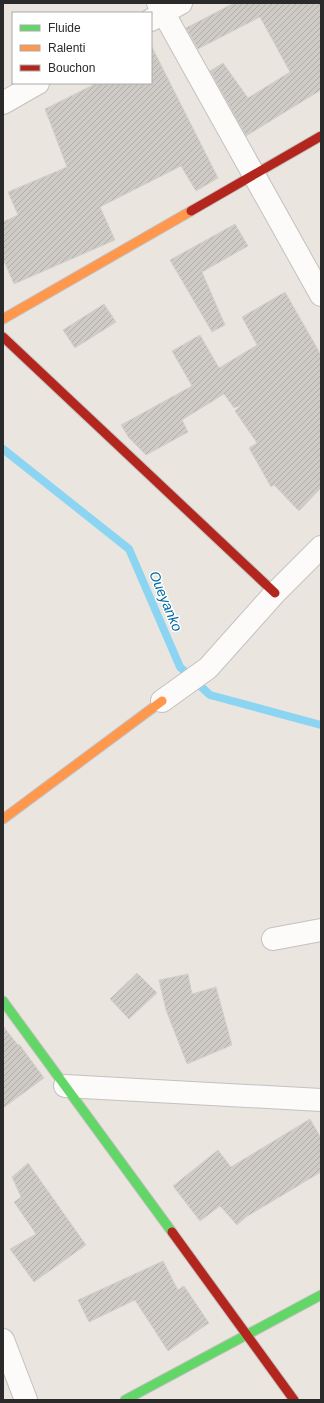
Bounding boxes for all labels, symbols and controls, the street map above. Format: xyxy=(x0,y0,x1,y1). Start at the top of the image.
legend xyxy=(12,12,152,84)
text: Fluide xyxy=(48,21,81,35)
text: Ralenti xyxy=(48,41,85,55)
text: Bouchon xyxy=(48,61,95,75)
water label: Oueyanko xyxy=(146,568,186,634)

